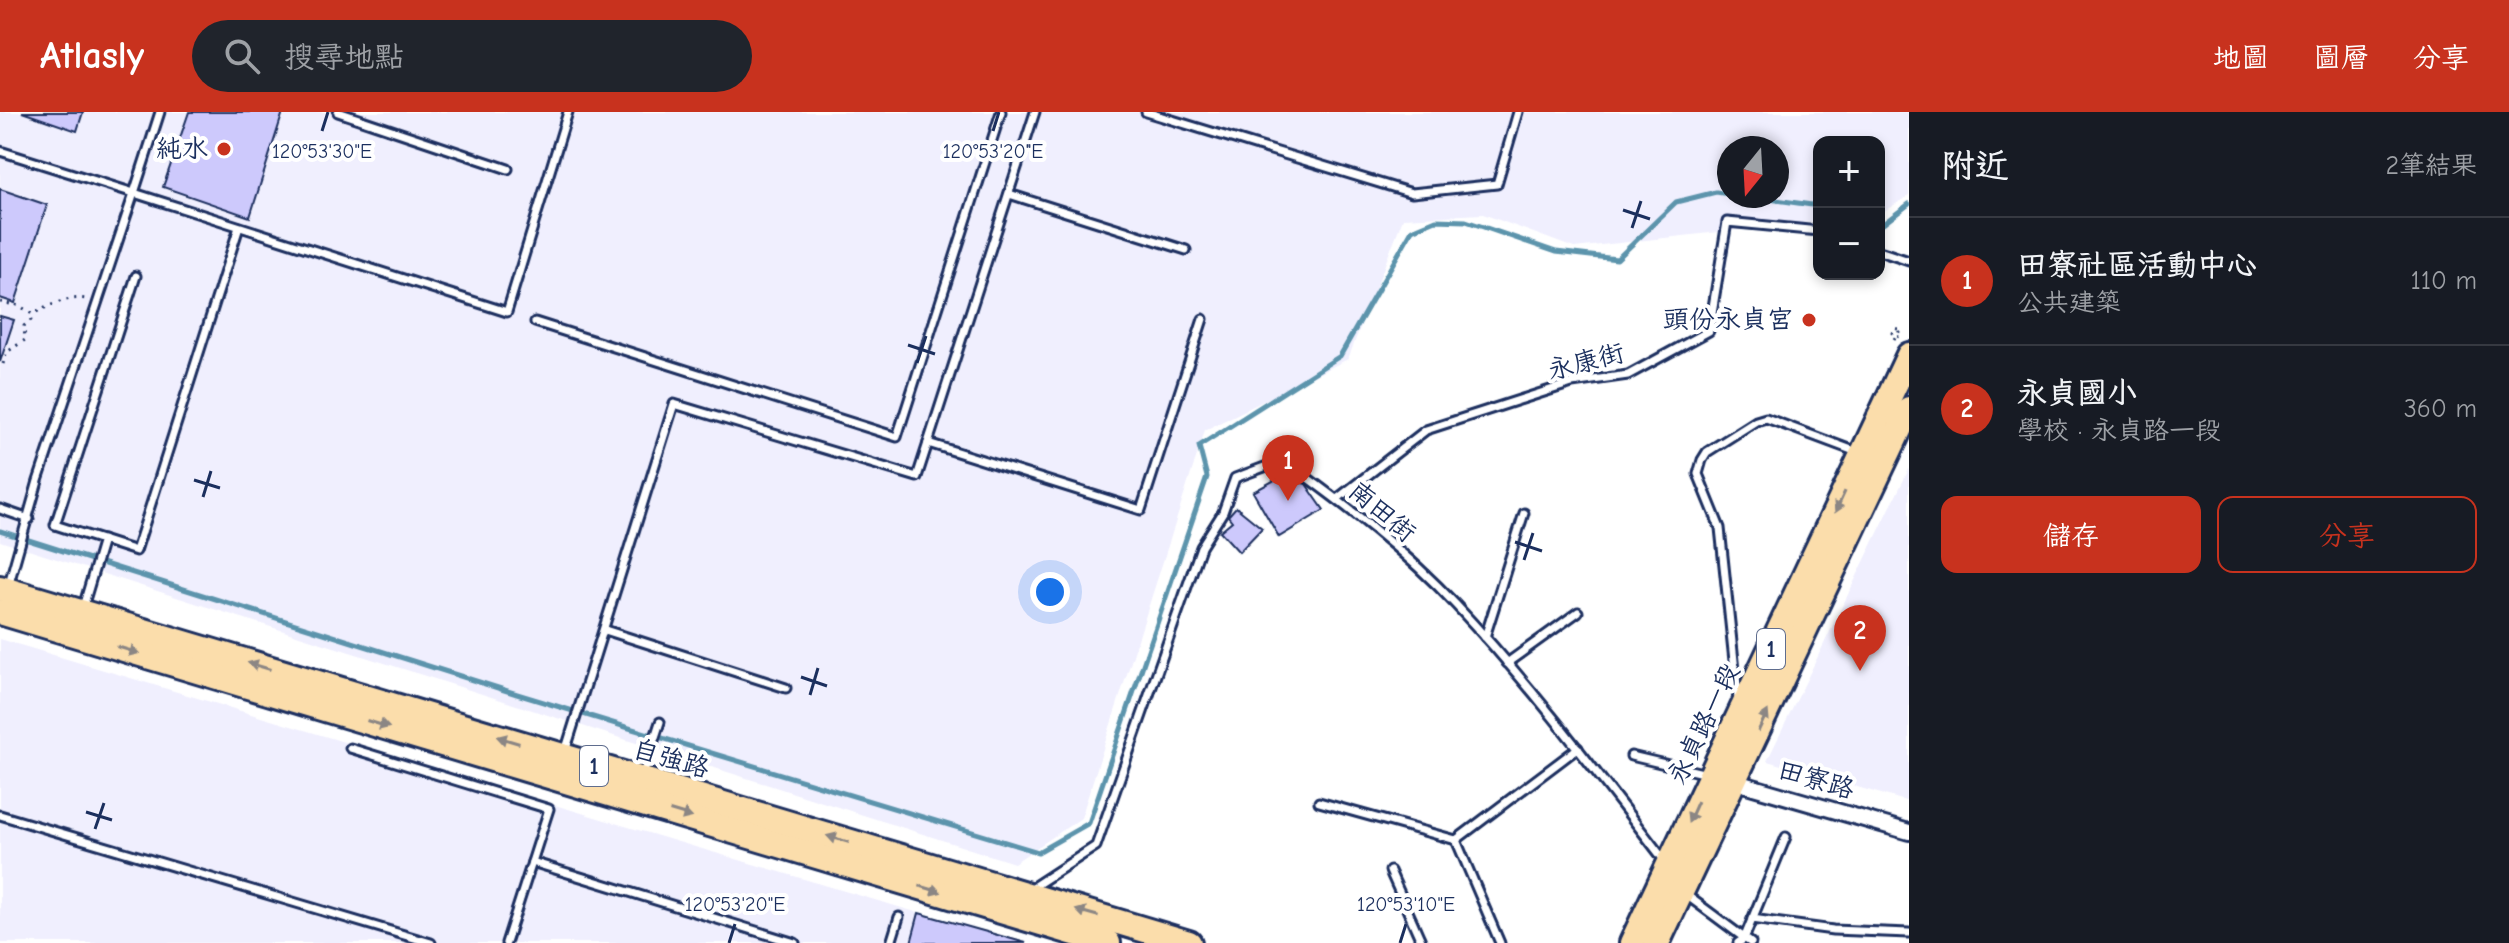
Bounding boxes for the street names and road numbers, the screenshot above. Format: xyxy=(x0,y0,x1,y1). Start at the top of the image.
street label: 永康街 xyxy=(1545,338,1627,386)
street label: 南田街 xyxy=(1342,475,1422,549)
road number: 1 xyxy=(1757,629,1785,669)
street label: 永貞路一段 xyxy=(1662,659,1746,789)
street label: 自強路 xyxy=(629,734,713,784)
road number: 1 xyxy=(580,746,608,786)
street label: 田寮路 xyxy=(1774,755,1858,805)

